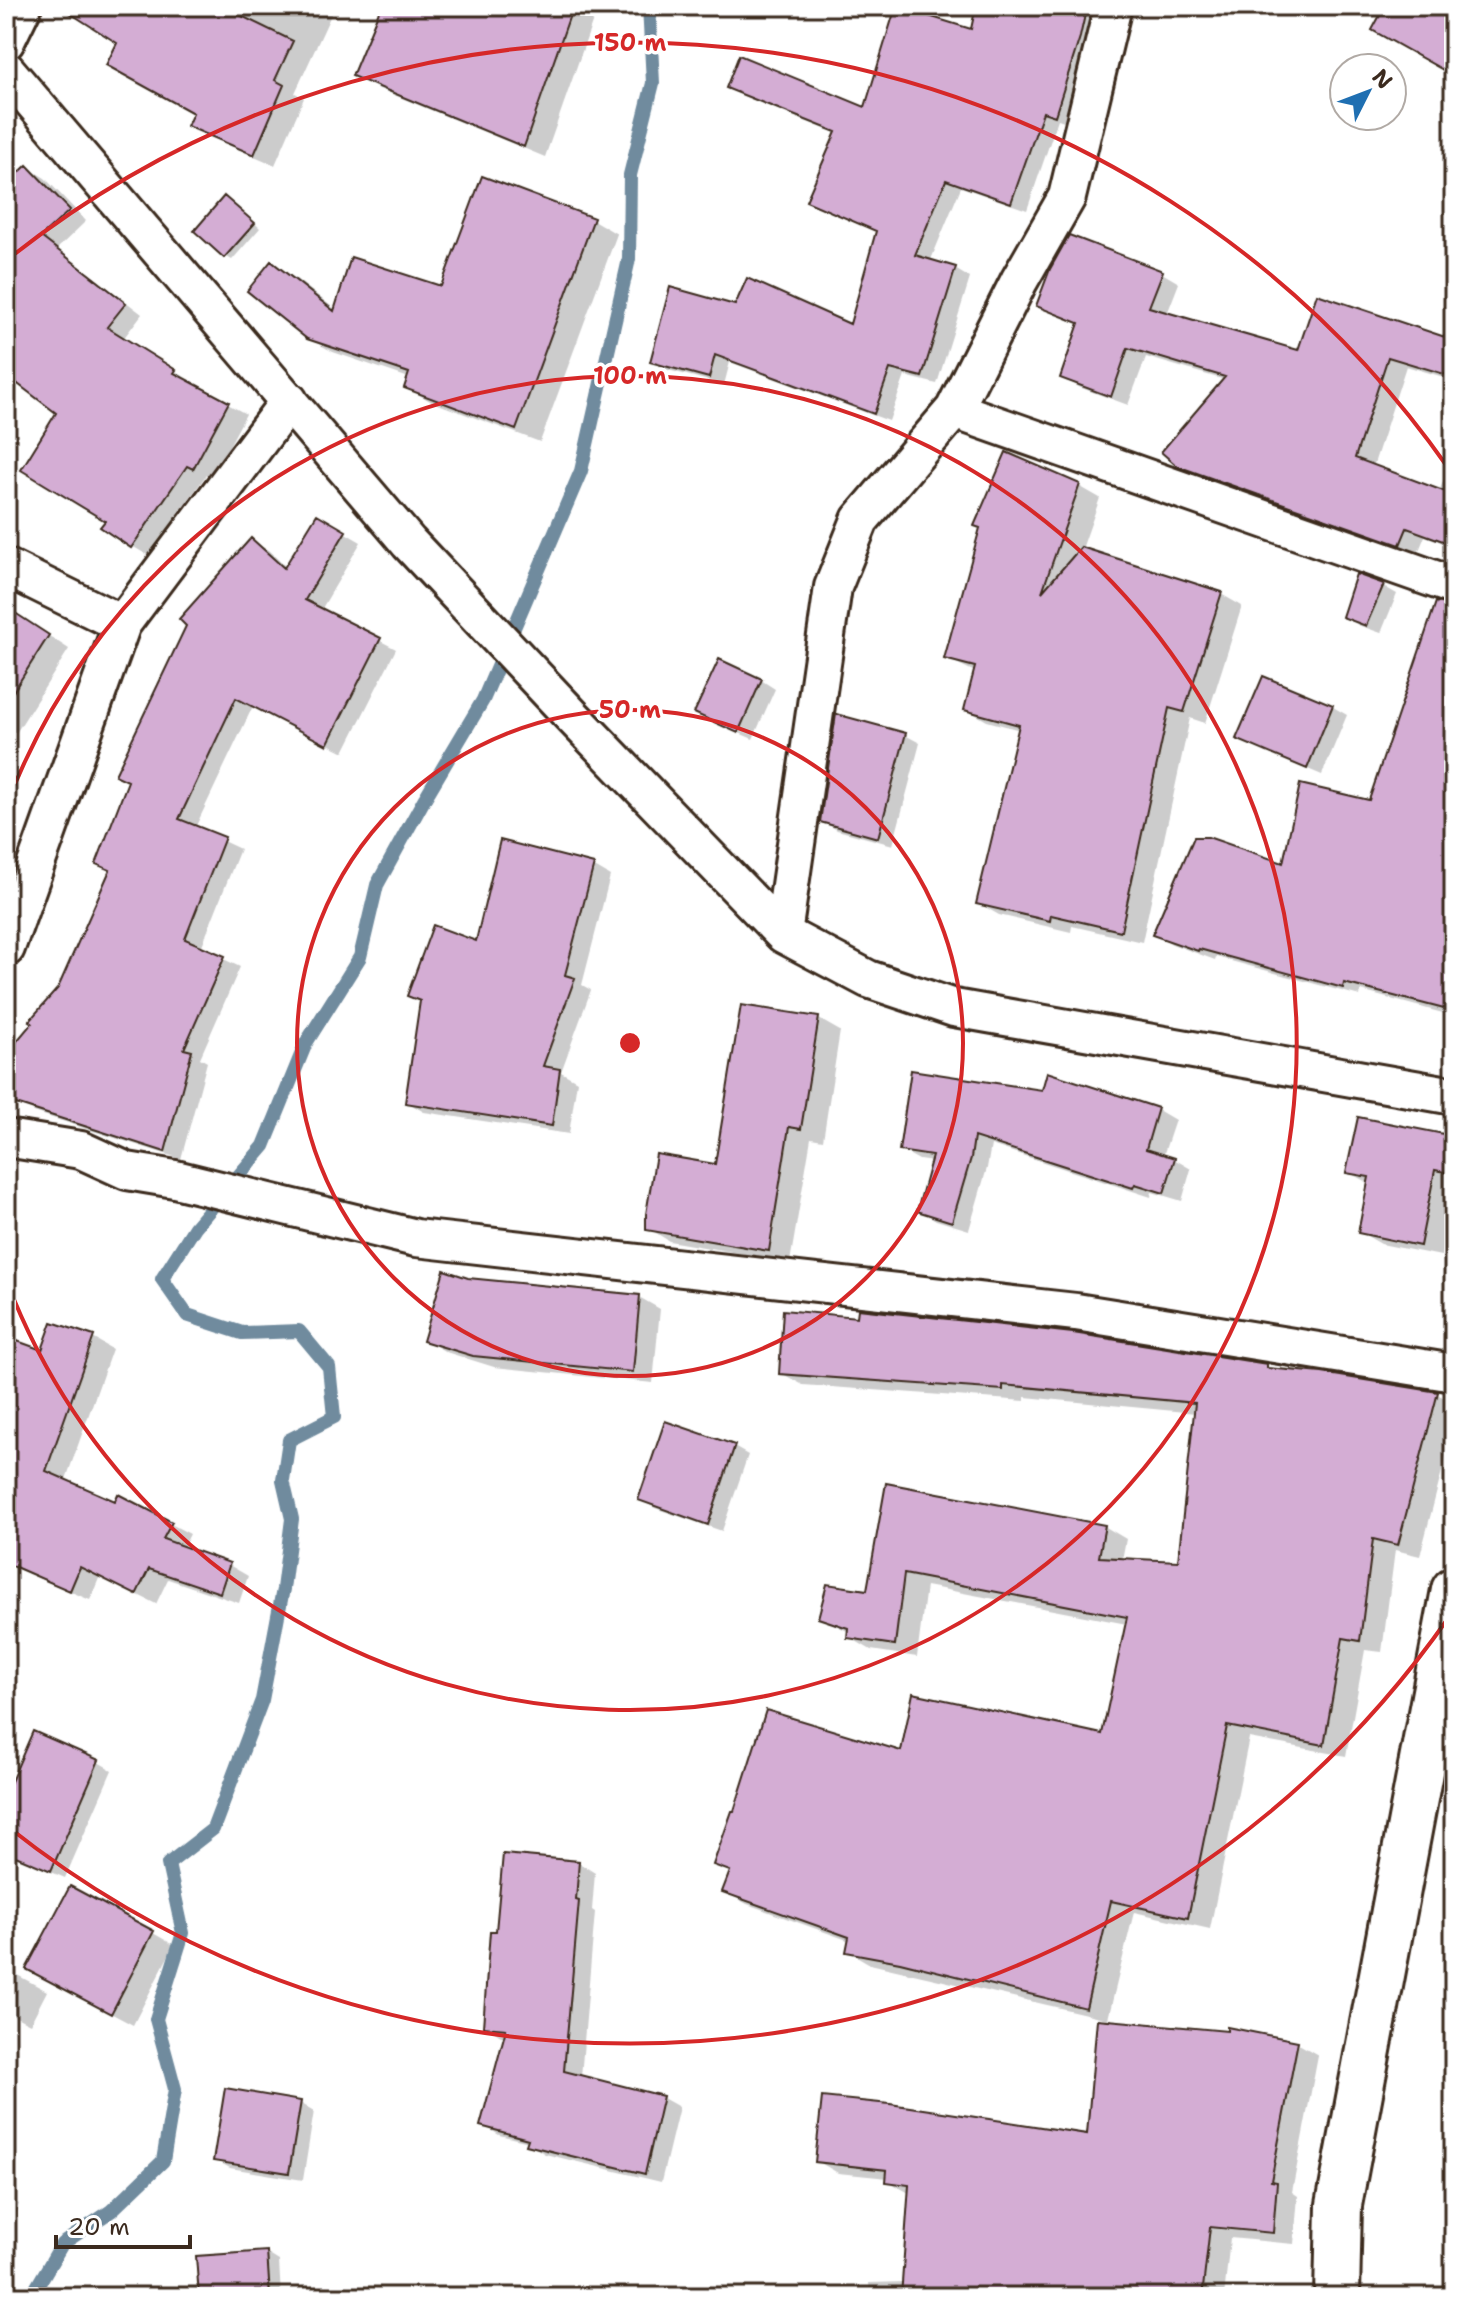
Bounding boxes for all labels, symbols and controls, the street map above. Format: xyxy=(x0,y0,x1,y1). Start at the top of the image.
text: 150 m xyxy=(594,27,666,59)
north arrow xyxy=(1328,52,1408,132)
text: N xyxy=(1366,63,1399,95)
text: 100 m xyxy=(593,360,667,392)
text: 50 m xyxy=(599,694,661,726)
centre of rings xyxy=(616,1029,644,1057)
scale bar xyxy=(56,2199,190,2249)
text: 20 m xyxy=(68,2211,130,2243)

